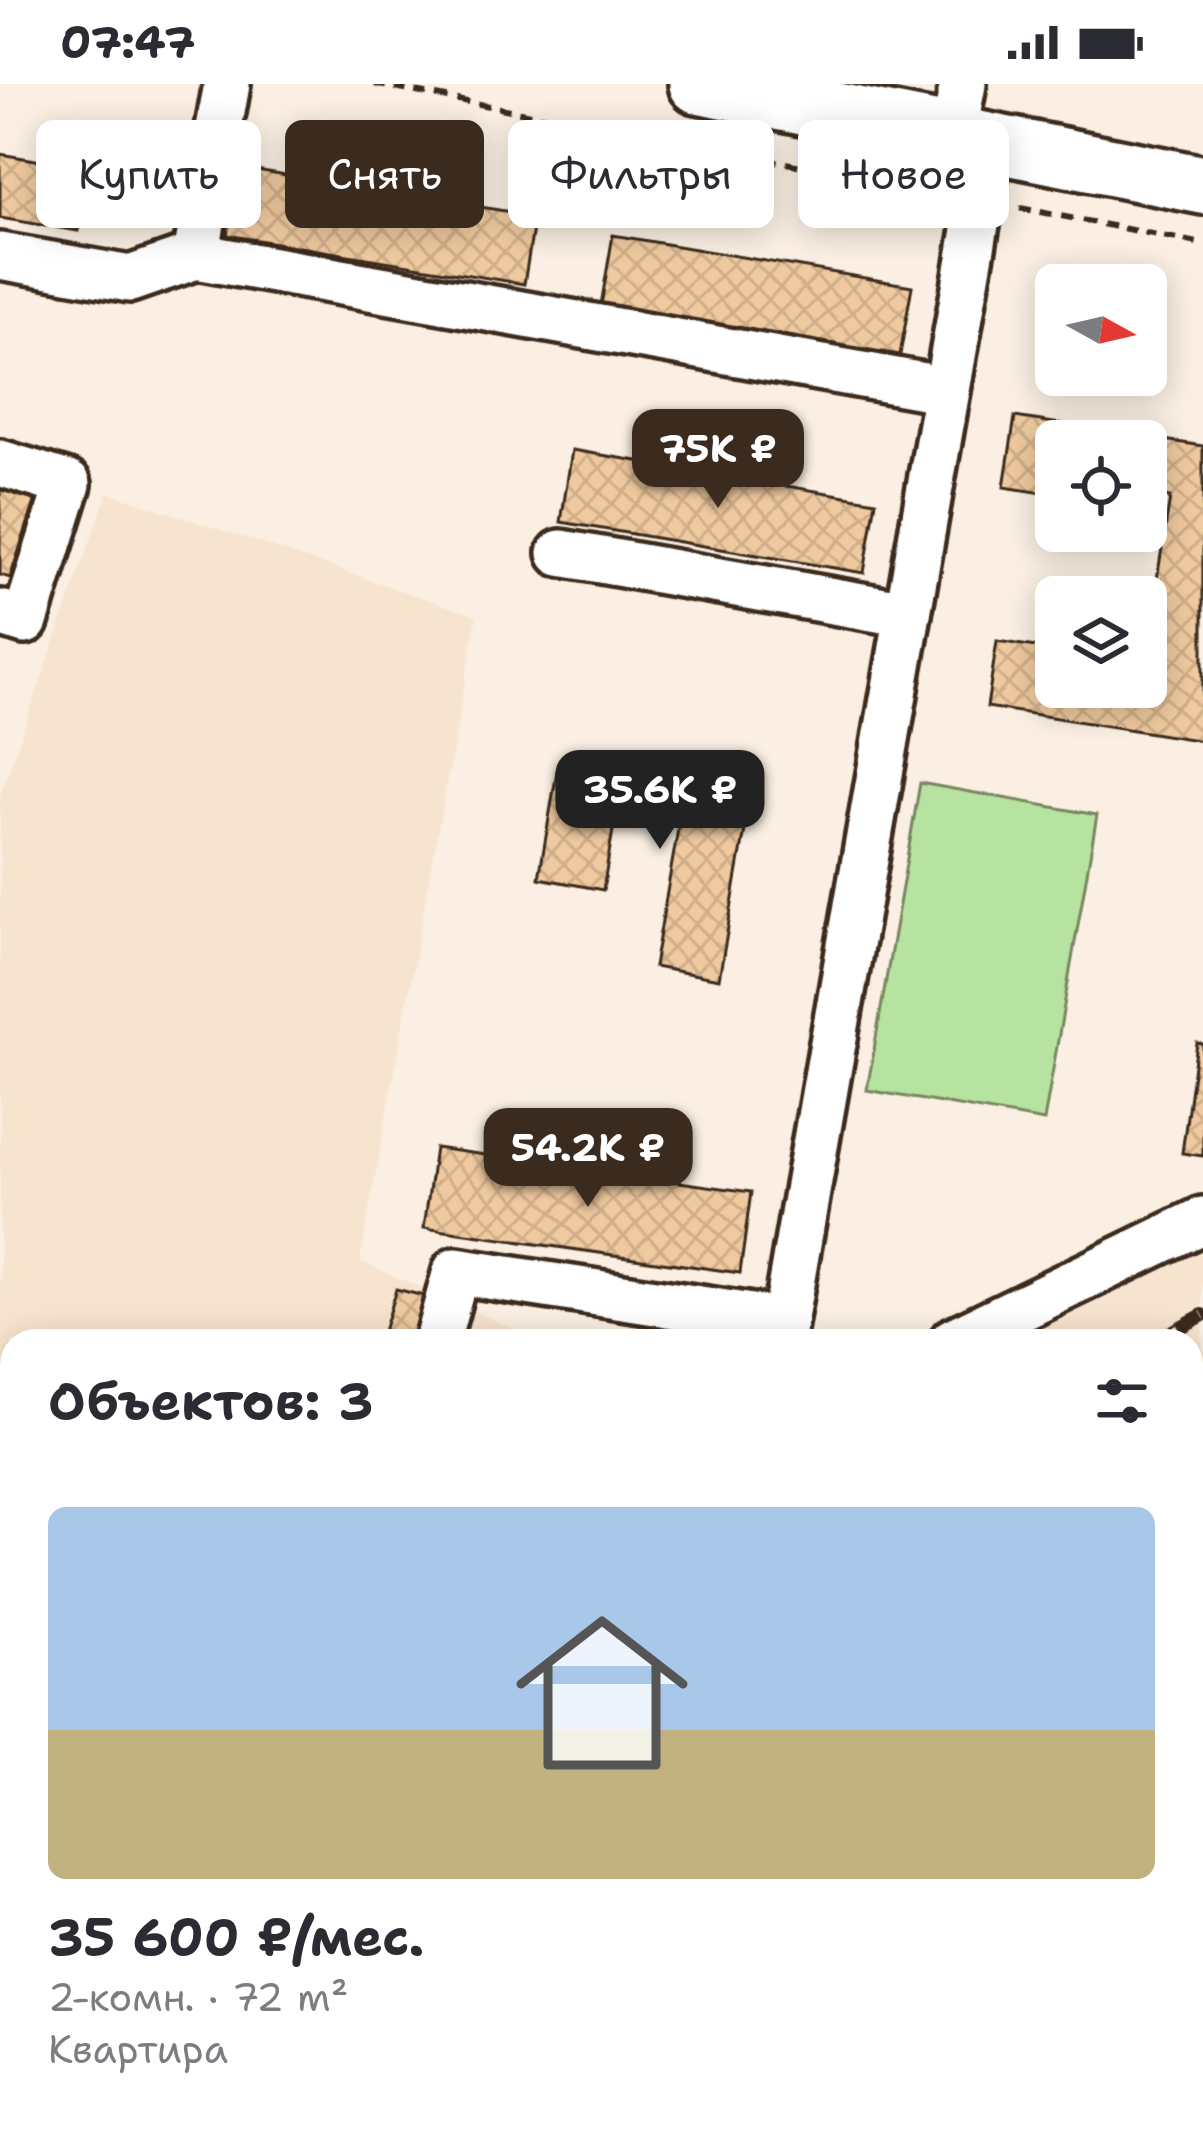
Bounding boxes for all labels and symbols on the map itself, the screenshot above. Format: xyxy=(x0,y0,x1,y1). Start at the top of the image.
north arrow xyxy=(1035,264,1167,396)
pin: 75K ₽ xyxy=(634,409,802,511)
pin: 35.6K ₽ xyxy=(549,750,771,852)
pin: 54.2K ₽ xyxy=(477,1108,699,1210)

